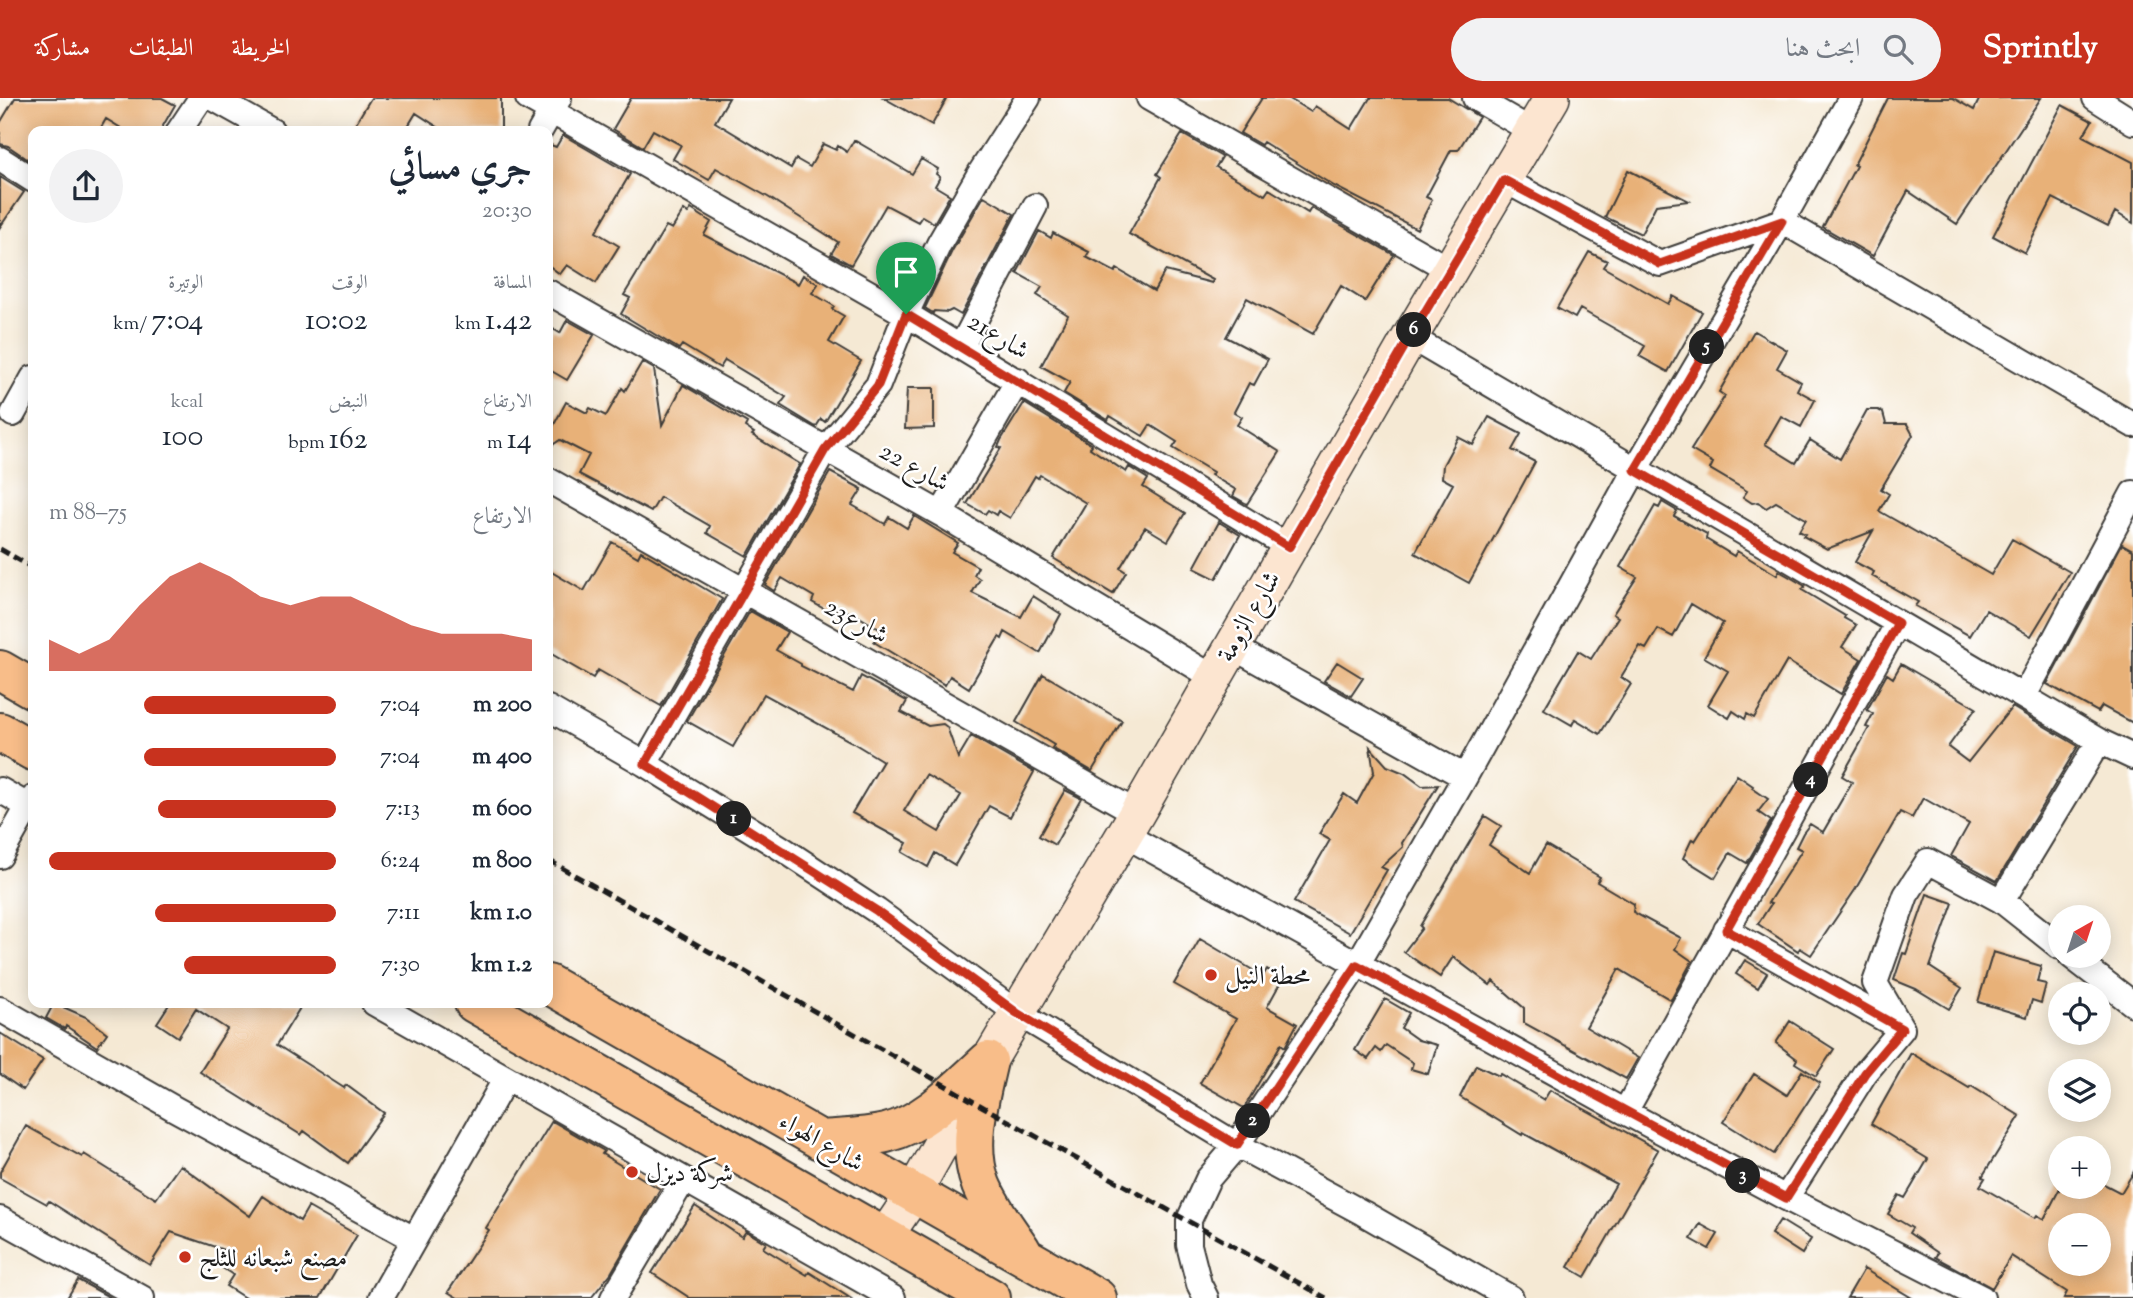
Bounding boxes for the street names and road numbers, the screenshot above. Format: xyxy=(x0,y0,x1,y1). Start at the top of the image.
street label: شارع21 xyxy=(959,304,1036,371)
street label: شارع 22 xyxy=(872,434,956,503)
street label: شارع الزومة xyxy=(1209,565,1292,670)
street label: شارع23 xyxy=(817,590,894,656)
street label: شارع الهواء xyxy=(771,1104,870,1183)

